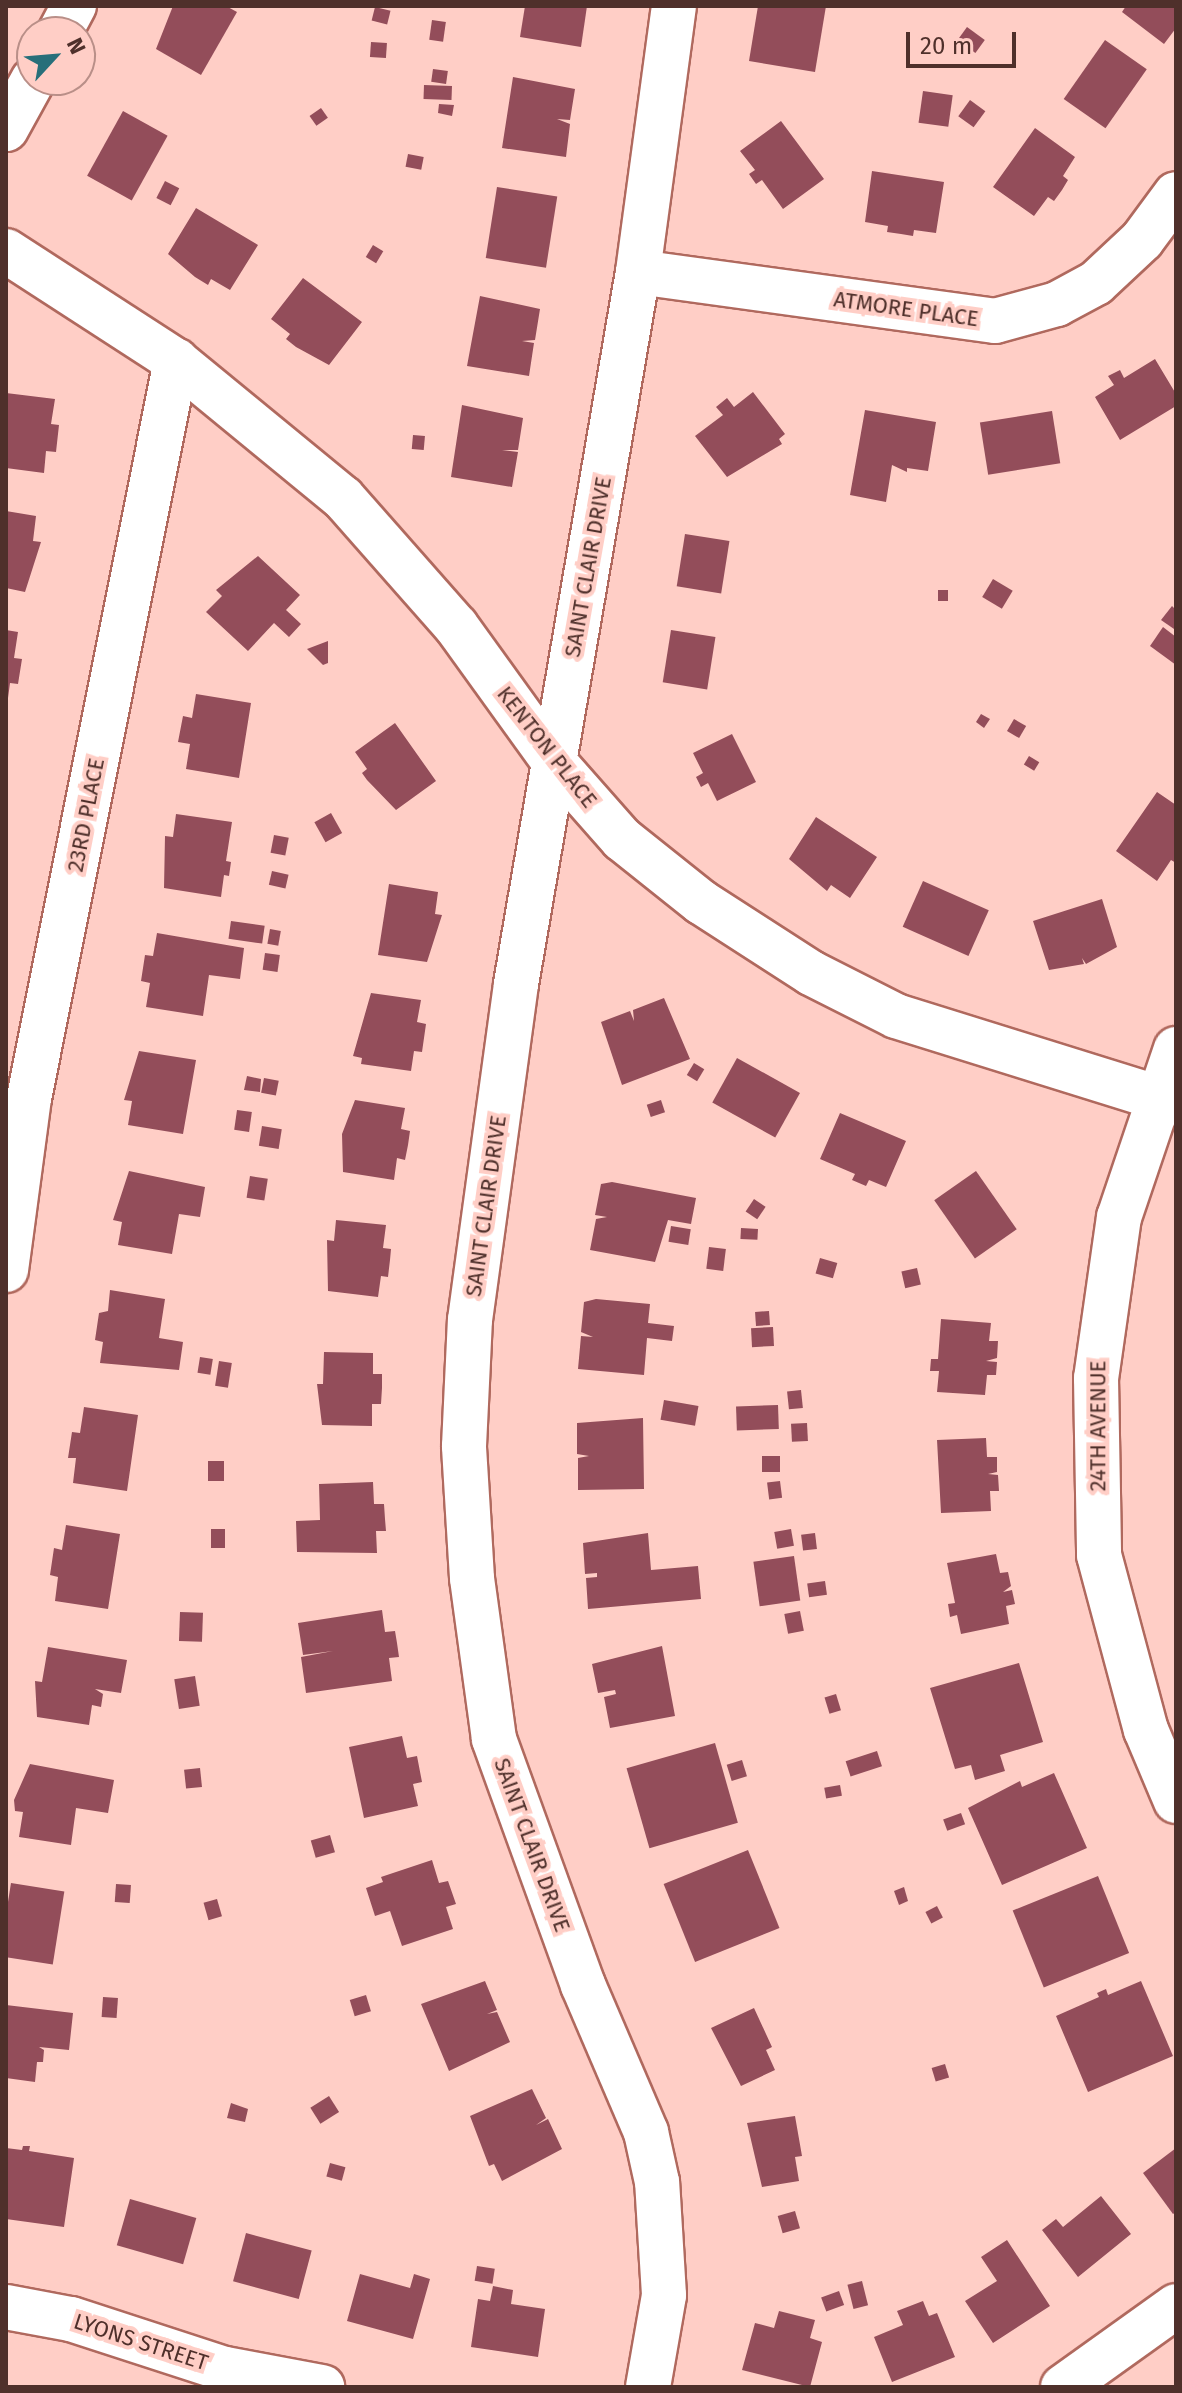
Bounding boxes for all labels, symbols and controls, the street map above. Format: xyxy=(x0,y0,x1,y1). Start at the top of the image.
north arrow xyxy=(16,16,96,96)
scale bar xyxy=(910,16,1020,66)
text: 20 m xyxy=(920,32,972,60)
text: N xyxy=(61,34,92,59)
street label: ATMORE PLACE xyxy=(832,286,980,332)
street label: SAINT CLAIR DRIVE xyxy=(559,475,617,659)
street label: KENTON PLACE xyxy=(491,681,603,813)
street label: 23RD PLACE xyxy=(62,756,110,874)
street label: SAINT CLAIR DRIVE xyxy=(460,1114,512,1298)
street label: 24TH AVENUE xyxy=(1085,1361,1111,1491)
street label: SAINT CLAIR DRIVE xyxy=(488,1755,576,1935)
street label: LYONS STREET xyxy=(71,2308,211,2376)

